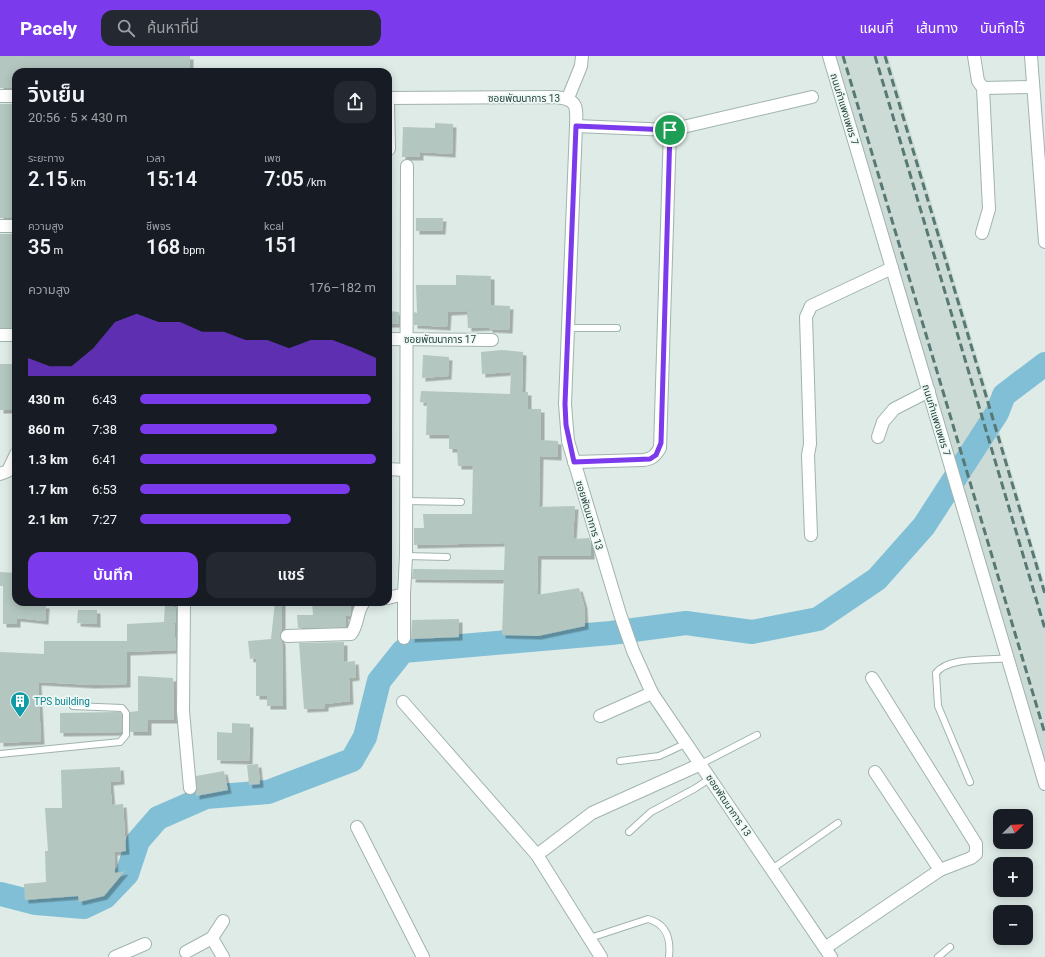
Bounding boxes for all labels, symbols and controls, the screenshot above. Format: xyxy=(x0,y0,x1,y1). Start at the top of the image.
search box xyxy=(101,10,381,46)
text: Pacely xyxy=(20,17,77,40)
icon: search xyxy=(115,17,137,39)
text: ค้นหาที่นี่ xyxy=(147,19,199,37)
text: แผนที่ xyxy=(860,20,894,36)
text: เส้นทาง xyxy=(916,20,958,36)
text: บันทึกไว้ xyxy=(980,20,1025,36)
street label: ถนนกำแพงเพชร 7 xyxy=(828,72,861,147)
button: share xyxy=(334,81,376,123)
text: วิ่งเย็น xyxy=(28,82,85,107)
street label: ซอยพัฒนาการ 13 xyxy=(488,93,560,104)
text: 20:56 · 5 × 430 m xyxy=(28,110,127,125)
pin xyxy=(653,113,687,147)
icon: arrive xyxy=(659,119,681,141)
text: ระยะทาง xyxy=(28,152,64,165)
text: เวลา xyxy=(146,152,165,165)
text: เพซ xyxy=(264,152,281,165)
text: 2.15 xyxy=(28,167,68,191)
text: 15:14 xyxy=(146,167,197,191)
text: 7:05 xyxy=(264,167,304,191)
text: km xyxy=(68,176,86,189)
text: /km xyxy=(304,176,326,189)
text: ความสูง xyxy=(28,220,64,233)
text: ชีพจร xyxy=(146,220,171,233)
text: kcal xyxy=(264,220,284,233)
text: 151 xyxy=(264,233,298,257)
text: 35 xyxy=(28,235,51,259)
text: 168 xyxy=(146,235,180,259)
text: m xyxy=(51,244,63,257)
text: bpm xyxy=(180,244,205,257)
text: 176–182 m xyxy=(309,280,376,295)
text: ความสูง xyxy=(28,282,70,297)
street label: ซอยพัฒนาการ 17 xyxy=(404,334,476,345)
street label: ถนนกำแพงเพชร 7 xyxy=(920,383,953,458)
text: 430 m xyxy=(28,392,65,407)
text: 6:43 xyxy=(92,392,117,407)
text: 860 m xyxy=(28,422,65,437)
text: 7:38 xyxy=(92,422,117,437)
text: 1.3 km xyxy=(28,452,68,467)
text: 6:41 xyxy=(92,452,117,467)
street label: ซอยพัฒนาการ 13 xyxy=(574,479,605,551)
text: 1.7 km xyxy=(28,482,68,497)
text: 6:53 xyxy=(92,482,117,497)
text: 2.1 km xyxy=(28,512,68,527)
text: 7:27 xyxy=(92,512,117,527)
button: บันทึก xyxy=(28,552,198,598)
button: แชร์ xyxy=(206,552,376,598)
building icon: TPS building xyxy=(9,690,31,718)
place label: TPS building xyxy=(34,696,90,707)
street label: ซอยพัฒนาการ 13 xyxy=(704,772,753,838)
north arrow xyxy=(993,809,1033,849)
map controls xyxy=(993,809,1033,945)
button: + xyxy=(993,857,1033,897)
button: − xyxy=(993,905,1033,945)

